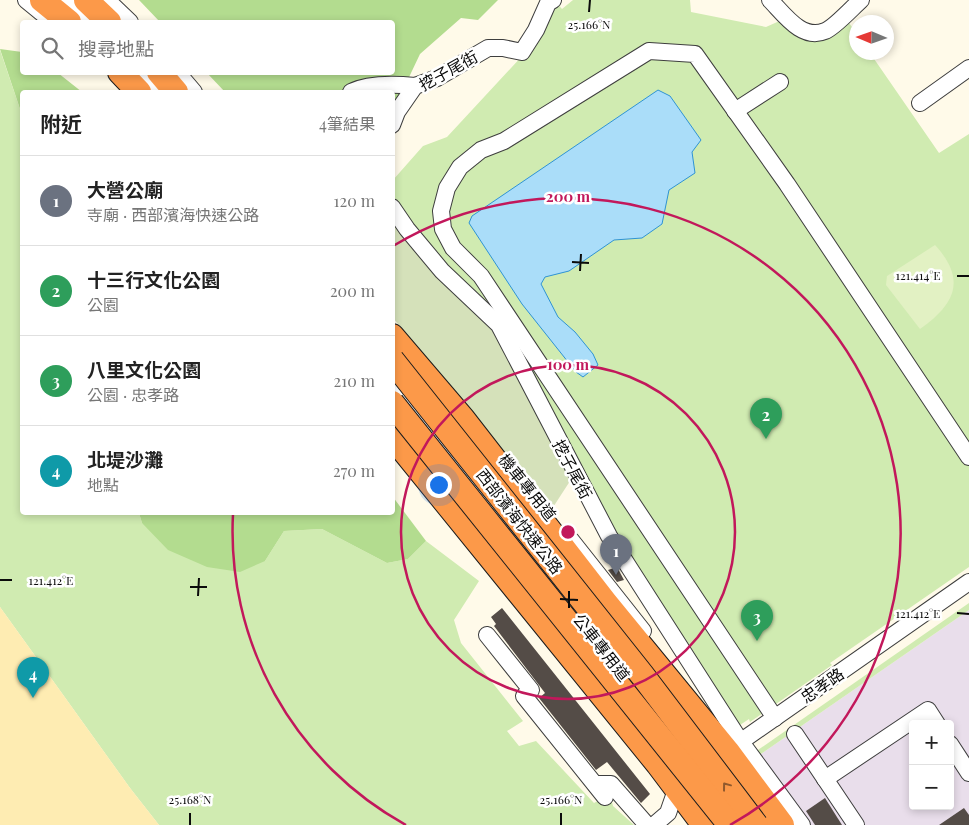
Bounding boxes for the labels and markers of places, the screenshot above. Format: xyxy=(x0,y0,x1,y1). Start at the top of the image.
pin: 2 xyxy=(750,398,782,439)
centre of rings xyxy=(559,523,577,541)
pin: 1 xyxy=(600,534,632,575)
pin: 3 xyxy=(741,600,773,641)
pin: 4 xyxy=(17,657,49,698)

